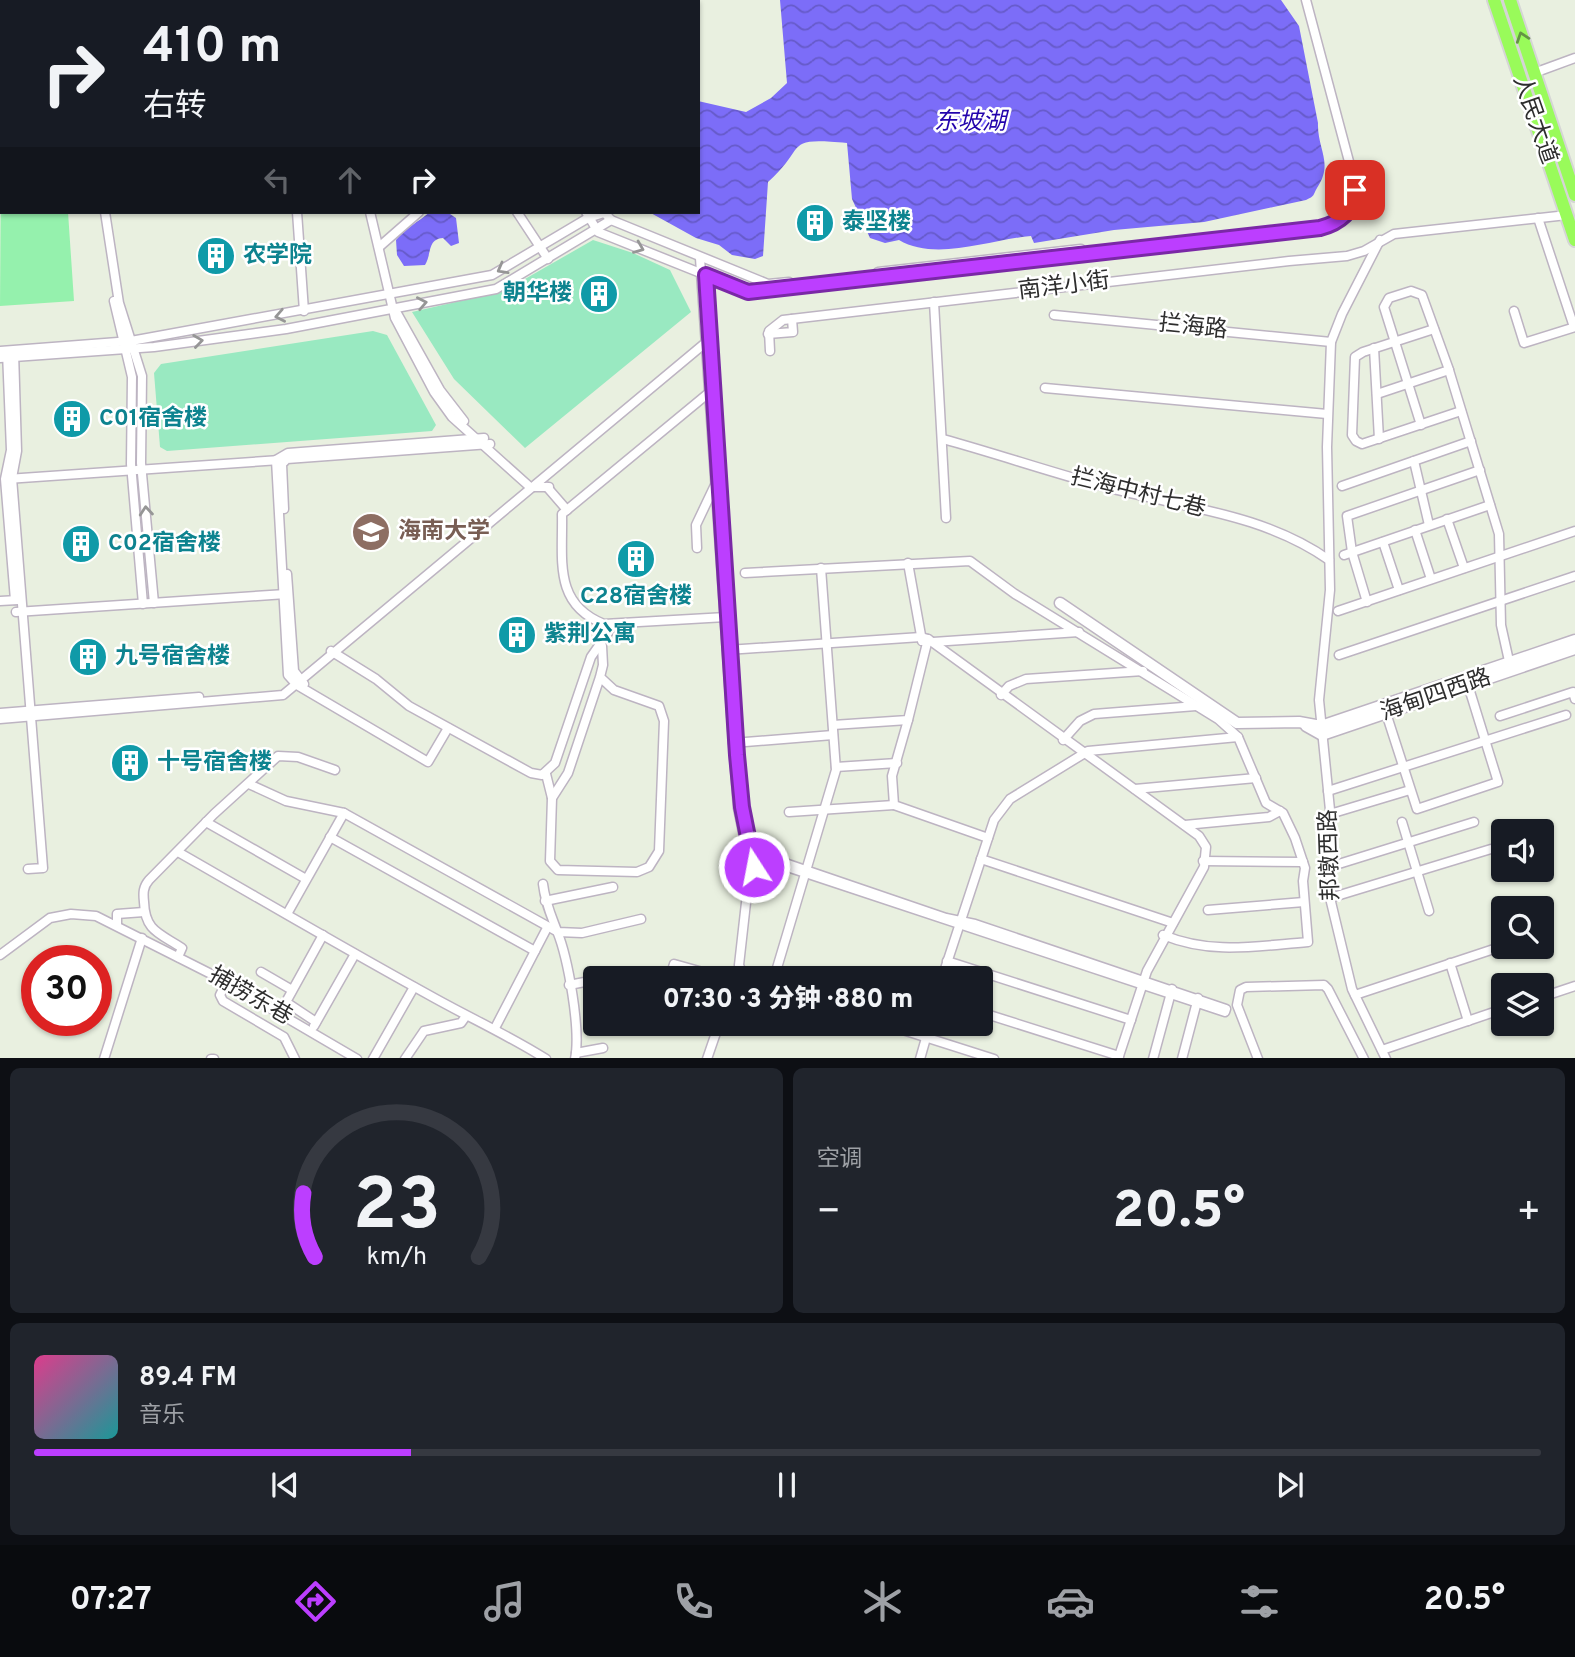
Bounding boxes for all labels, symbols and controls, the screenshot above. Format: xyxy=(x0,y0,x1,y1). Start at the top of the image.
text: 410 m xyxy=(143,18,281,80)
icon: right xyxy=(28,28,119,119)
one-way arrow xyxy=(1516,32,1530,44)
street label: 人民大道 xyxy=(1505,72,1563,168)
text: 右转 xyxy=(143,88,207,128)
water label: 东坡湖 xyxy=(934,108,1010,138)
pin xyxy=(1325,160,1385,220)
icon: left xyxy=(258,161,296,199)
icon: ahead xyxy=(331,161,369,199)
icon: right xyxy=(404,161,442,199)
icon: arrive xyxy=(1336,171,1374,209)
building icon: 泰坚楼 xyxy=(794,202,836,244)
place label: 泰坚楼 xyxy=(842,209,911,238)
building icon: 农学院 xyxy=(195,235,237,277)
one-way arrow xyxy=(633,240,645,254)
place label: 农学院 xyxy=(243,242,312,271)
one-way arrow xyxy=(496,261,509,274)
street label: 南洋小街 xyxy=(1017,267,1111,307)
building icon: 朝华楼 xyxy=(578,273,620,315)
place label: 朝华楼 xyxy=(503,280,572,309)
one-way arrow xyxy=(416,296,428,311)
one-way arrow xyxy=(274,307,286,322)
street label: 拦海路 xyxy=(1157,310,1229,346)
one-way arrow xyxy=(192,334,204,349)
building icon: C01宿舍楼 xyxy=(51,398,93,440)
place label: C01宿舍楼 xyxy=(99,405,207,434)
street label: 拦海中村七巷 xyxy=(1068,463,1208,525)
one-way arrow xyxy=(139,505,154,516)
school or university icon: 海南大学 xyxy=(350,511,392,553)
place label: 海南大学 xyxy=(398,518,490,547)
building icon: C02宿舍楼 xyxy=(60,523,102,565)
place label: C02宿舍楼 xyxy=(108,530,221,559)
building icon: C28宿舍楼 xyxy=(615,538,657,580)
place label: C28宿舍楼 xyxy=(580,583,692,612)
building icon: 紫荆公寓 xyxy=(496,614,538,656)
place label: 紫荆公寓 xyxy=(544,621,636,650)
building icon: 九号宿舍楼 xyxy=(67,636,109,678)
place label: 九号宿舍楼 xyxy=(115,643,230,672)
street label: 海甸四西路 xyxy=(1377,664,1495,728)
building icon: 十号宿舍楼 xyxy=(109,742,151,784)
place label: 十号宿舍楼 xyxy=(157,749,272,778)
street label: 邦墩西路 xyxy=(1315,809,1347,901)
map controls xyxy=(1491,819,1554,1036)
button: sound xyxy=(1491,819,1554,882)
position arrow xyxy=(717,830,791,904)
button: search xyxy=(1491,896,1554,959)
speed limit sign: 30 xyxy=(21,945,112,1036)
street label: 捕捞东巷 xyxy=(203,961,297,1033)
button: layers xyxy=(1491,973,1554,1036)
text: 07:30 · 3 分钟 · 880 m xyxy=(663,984,913,1017)
text: 空调 xyxy=(817,1146,863,1175)
text: 23 xyxy=(352,1163,440,1255)
text: 20.5° xyxy=(1112,1180,1245,1246)
text: − xyxy=(817,1189,841,1238)
text: + xyxy=(1516,1189,1541,1238)
text: km/h xyxy=(366,1241,427,1273)
text: 89.4 FM xyxy=(139,1362,237,1395)
text: 音乐 xyxy=(139,1402,185,1431)
icon: previous xyxy=(266,1466,304,1504)
icon: pause xyxy=(768,1466,806,1504)
icon: next xyxy=(1271,1466,1309,1504)
icon: directions xyxy=(291,1577,340,1626)
icon: music xyxy=(480,1577,529,1626)
icon: phone xyxy=(669,1577,718,1626)
icon: climate xyxy=(858,1577,907,1626)
icon: car xyxy=(1046,1577,1095,1626)
icon: filters xyxy=(1235,1577,1284,1626)
text: 07:27 xyxy=(70,1581,152,1621)
text: 20.5° xyxy=(1424,1581,1505,1621)

